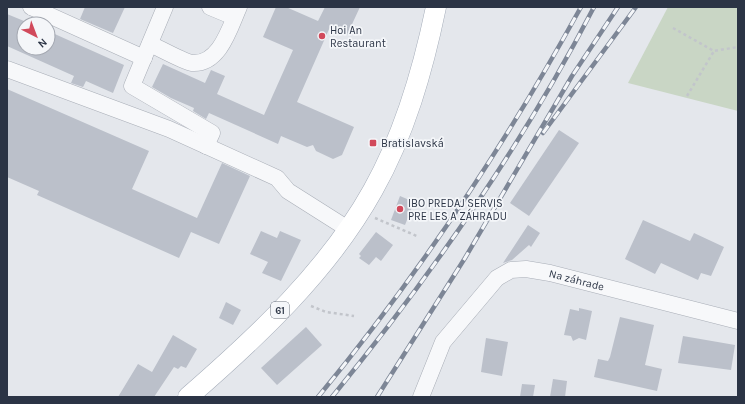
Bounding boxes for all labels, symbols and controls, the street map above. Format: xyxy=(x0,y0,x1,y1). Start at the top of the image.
north arrow xyxy=(16,16,56,56)
place label: Hoi An Restaurant xyxy=(330,24,386,50)
marker: Hoi An Restaurant xyxy=(317,31,327,41)
text: N xyxy=(35,36,50,51)
place label: Bratislavská xyxy=(381,137,444,150)
marker: Bratislavská xyxy=(368,138,378,148)
place label: IBO PREDAJ SERVIS PRE LES A ZÁHRADU xyxy=(408,197,507,223)
marker: IBO PREDAJ SERVIS PRE LES A ZÁHRADU xyxy=(395,204,405,214)
street label: Na záhrade xyxy=(548,267,606,294)
road number: 61 xyxy=(271,302,289,318)

